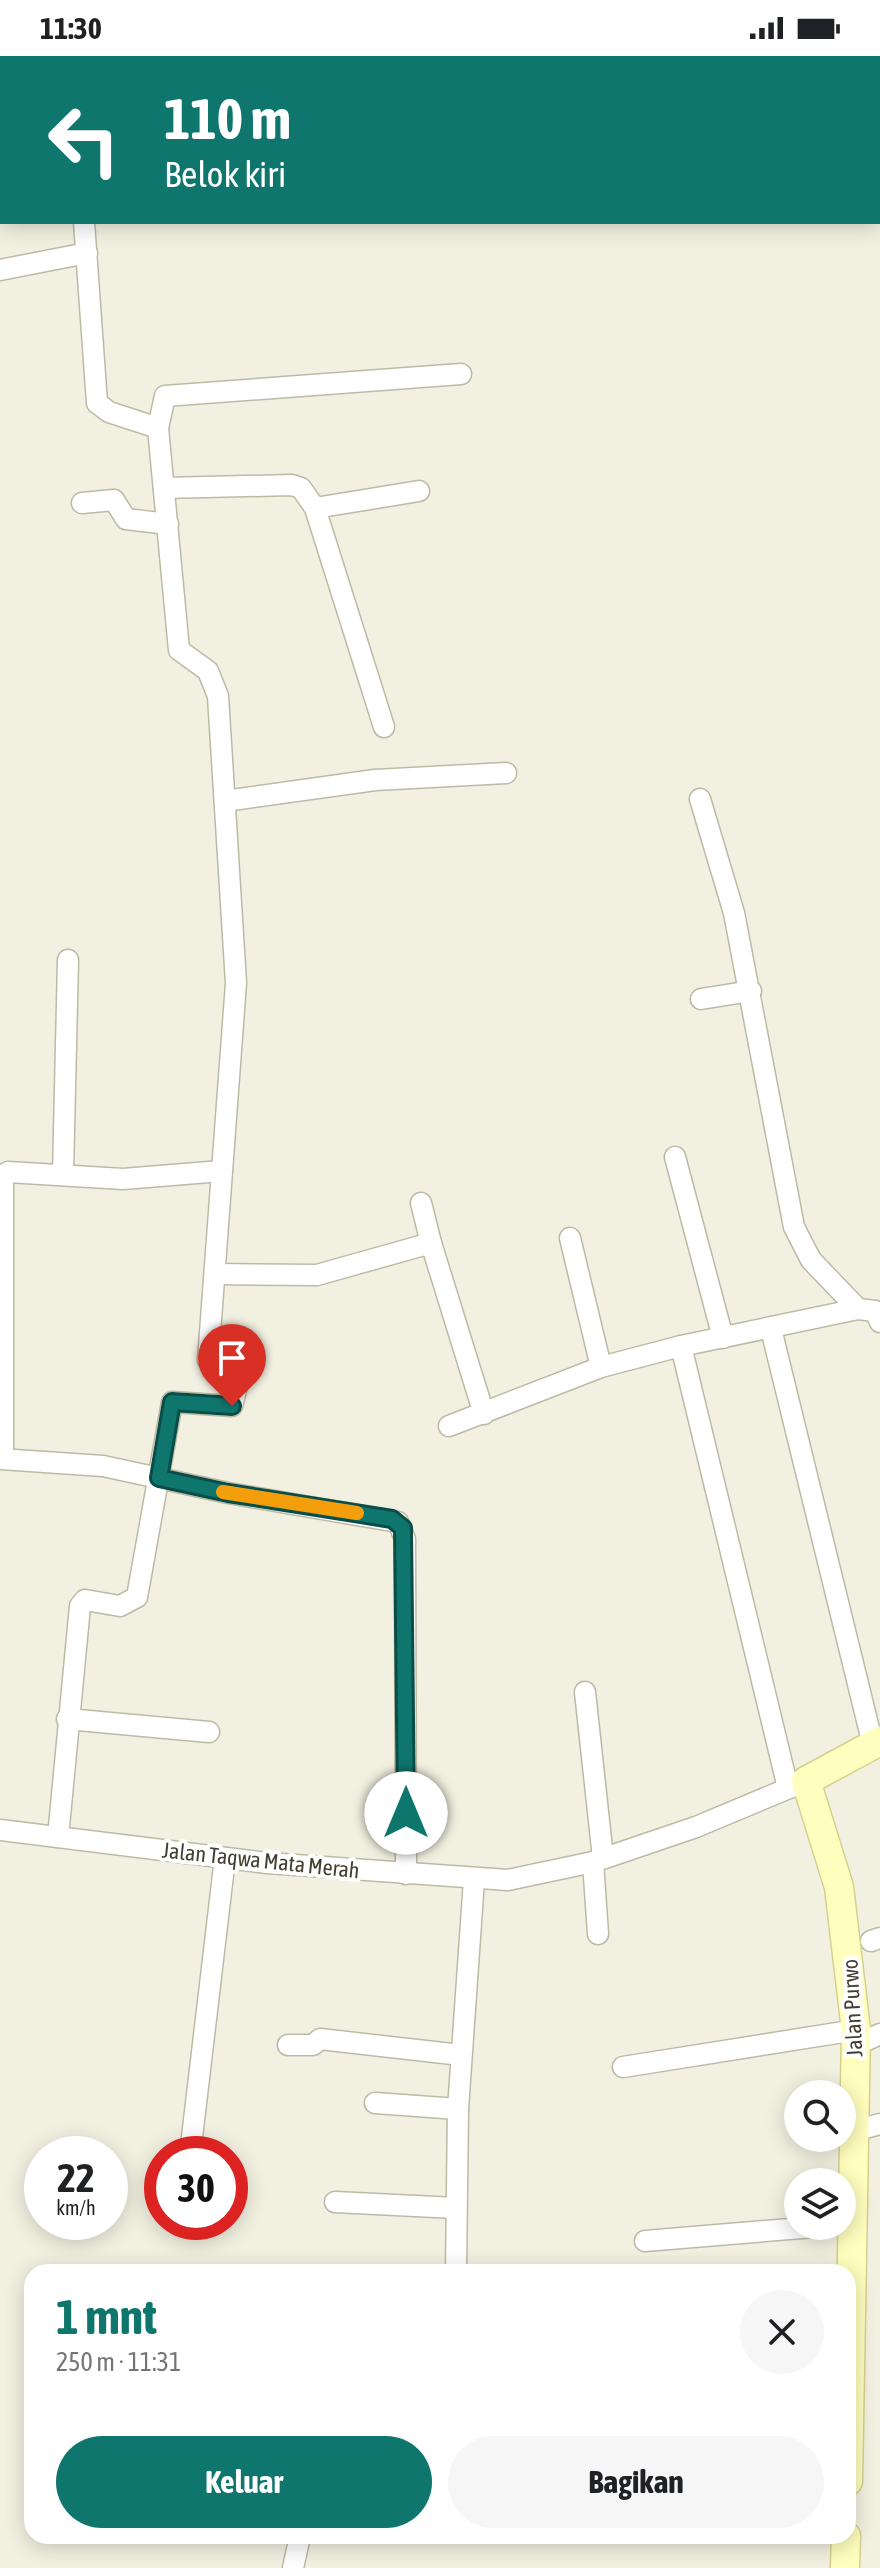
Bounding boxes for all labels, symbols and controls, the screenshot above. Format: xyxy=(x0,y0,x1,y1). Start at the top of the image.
text: 11:30 xyxy=(40,11,102,45)
text: 110 m xyxy=(164,87,291,151)
icon: left xyxy=(32,88,136,192)
text: Belok kiri xyxy=(164,153,286,195)
pin xyxy=(198,1324,266,1406)
icon: arrive xyxy=(210,1336,254,1380)
position arrow xyxy=(364,1771,448,1855)
street label: Jalan Taqwa Mata Merah xyxy=(161,1837,361,1883)
street label: Jalan Purwo xyxy=(836,1958,868,2058)
map controls xyxy=(784,2080,856,2240)
button: search xyxy=(784,2080,856,2152)
speed limit sign: 30 xyxy=(144,2136,248,2240)
text: 22 xyxy=(57,2155,95,2200)
button: layers xyxy=(784,2168,856,2240)
text: km/h xyxy=(56,2196,96,2219)
text: 1 mnt xyxy=(56,2289,157,2344)
button: close xyxy=(740,2290,824,2374)
text: 250 m · 11:31 xyxy=(56,2347,181,2377)
button: Keluar xyxy=(56,2436,432,2528)
button: Bagikan xyxy=(448,2436,824,2528)

